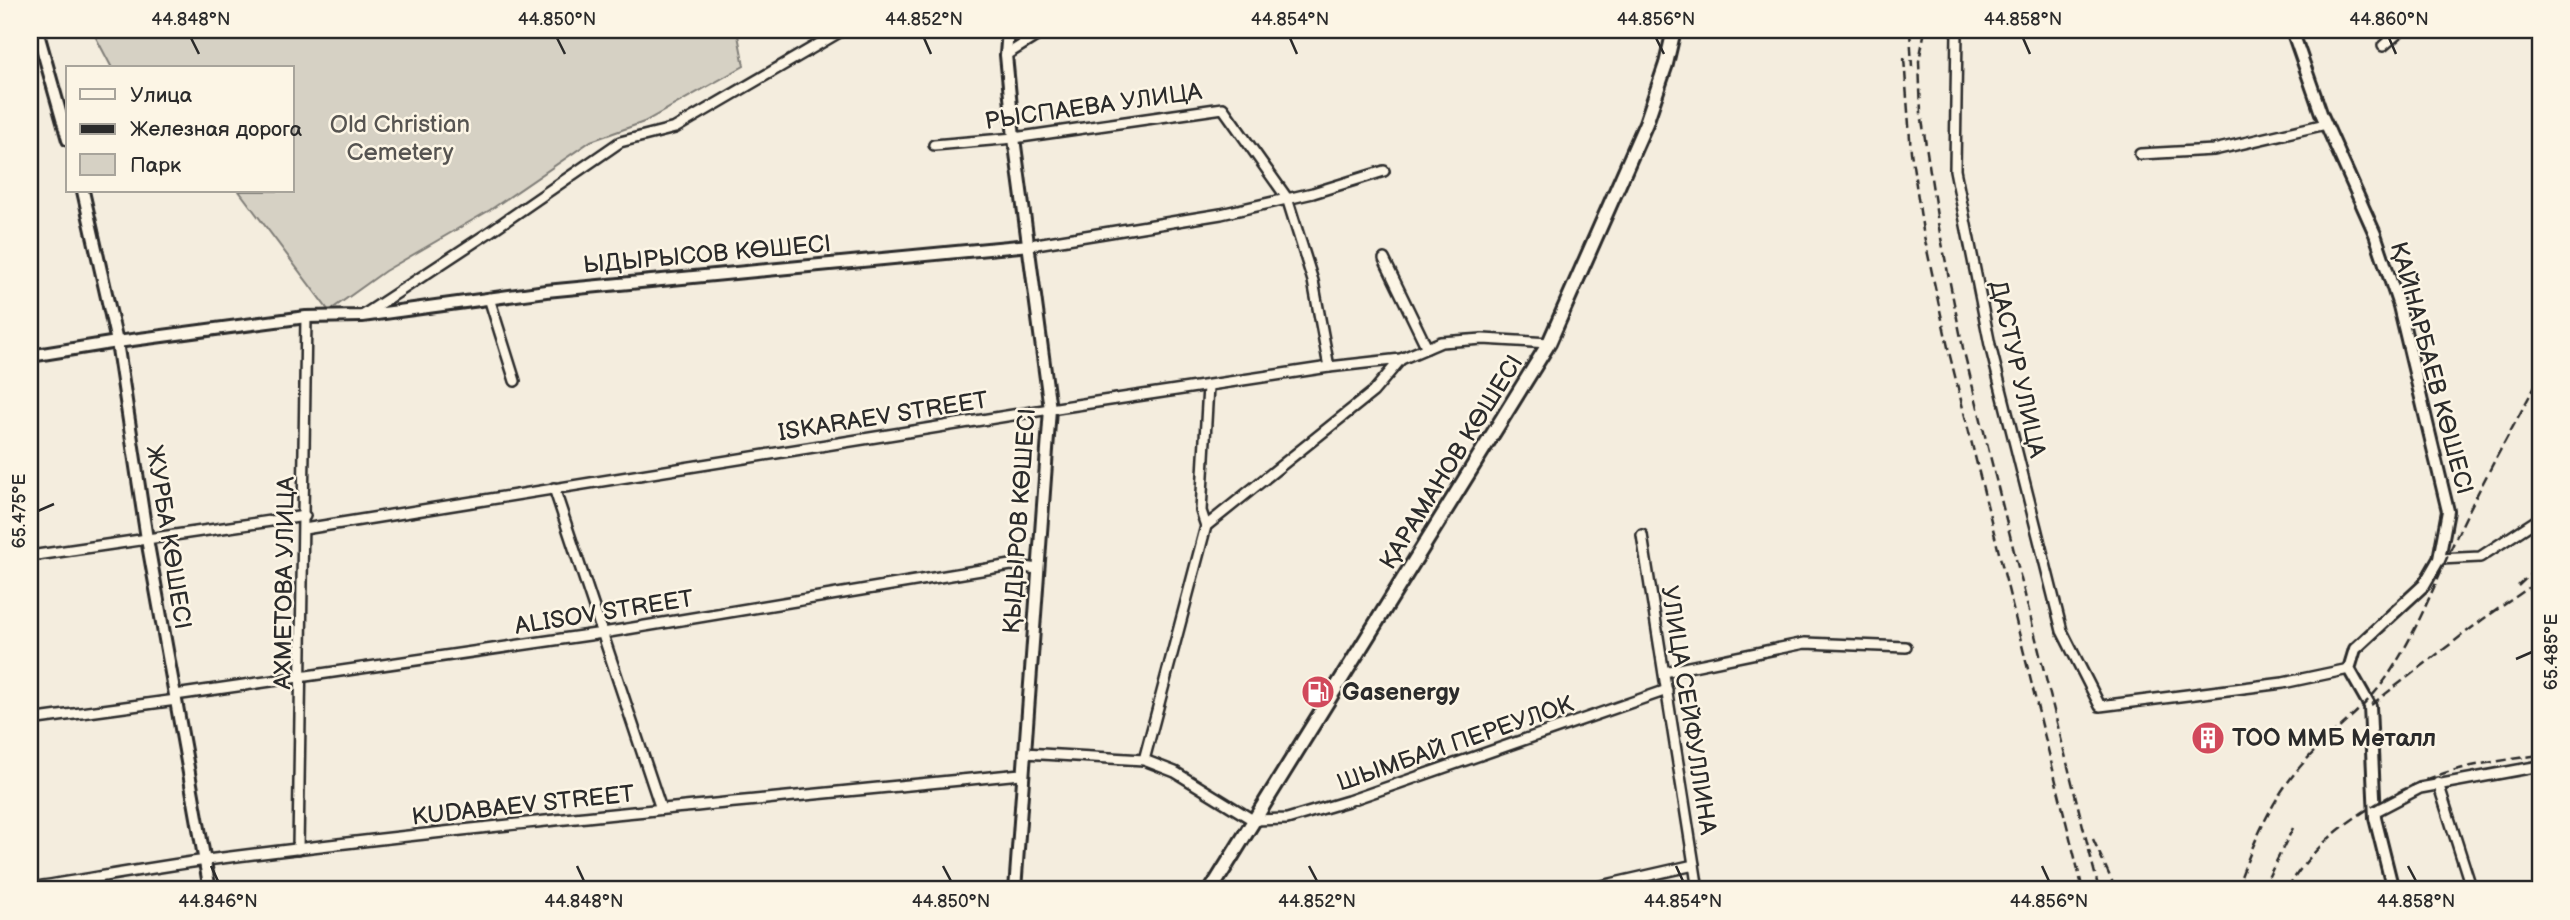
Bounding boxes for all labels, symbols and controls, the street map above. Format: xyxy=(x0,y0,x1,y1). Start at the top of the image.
text: 44.848°N xyxy=(151,9,231,30)
text: 44.850°N xyxy=(518,9,596,30)
text: 44.852°N xyxy=(885,9,963,30)
text: 44.854°N xyxy=(1251,9,1329,30)
text: 44.856°N xyxy=(1617,9,1695,30)
text: 44.858°N xyxy=(1984,9,2062,30)
text: 44.860°N xyxy=(2349,9,2429,30)
legend xyxy=(66,66,294,192)
street label: РЫСПАЕВА УЛИЦА xyxy=(983,77,1204,136)
text: Улица xyxy=(130,83,193,108)
park label: Old Christian Cemetery xyxy=(330,110,470,167)
text: Железная дорога xyxy=(130,117,303,142)
text: Парк xyxy=(130,153,181,178)
street label: ЫДЫРЫСОВ КӨШЕСІ xyxy=(582,229,832,280)
street label: ҚАЙНАРБАЕВ КӨШЕСІ xyxy=(2384,239,2479,497)
street label: ДАСТУР УЛИЦА xyxy=(1983,278,2052,461)
street label: ҚАРАМАНОВ КӨШЕСІ xyxy=(1374,350,1529,575)
street label: ISKARAEV STREET xyxy=(776,385,991,447)
street label: ҚЫДЫРОВ КӨШЕСІ xyxy=(997,407,1042,635)
street label: ЖУРБА КӨШЕСІ xyxy=(140,443,197,631)
text: 65.475°E xyxy=(9,473,30,548)
street label: АХМЕТОВА УЛИЦА xyxy=(268,476,301,691)
street label: УЛИЦА СЕЙФУЛЛИНА xyxy=(1654,583,1723,837)
street label: ALISOV STREET xyxy=(513,584,696,641)
text: 65.485°E xyxy=(2541,614,2562,690)
fuel station icon: Gasenergy xyxy=(1299,673,1337,711)
place label: Gasenergy xyxy=(1342,678,1460,707)
street label: ШЫМБАЙ ПЕРЕУЛОК xyxy=(1333,689,1578,798)
building icon: ТОО ММБ Металл xyxy=(2189,719,2227,757)
place label: ТОО ММБ Металл xyxy=(2232,724,2436,753)
street label: KUDABAEV STREET xyxy=(410,779,636,832)
text: 44.846°N xyxy=(178,891,258,912)
text: 44.848°N xyxy=(544,891,624,912)
text: 44.850°N xyxy=(912,891,990,912)
text: 44.852°N xyxy=(1278,891,1356,912)
text: 44.854°N xyxy=(1644,891,1722,912)
text: 44.856°N xyxy=(2010,891,2088,912)
text: 44.858°N xyxy=(2377,891,2455,912)

